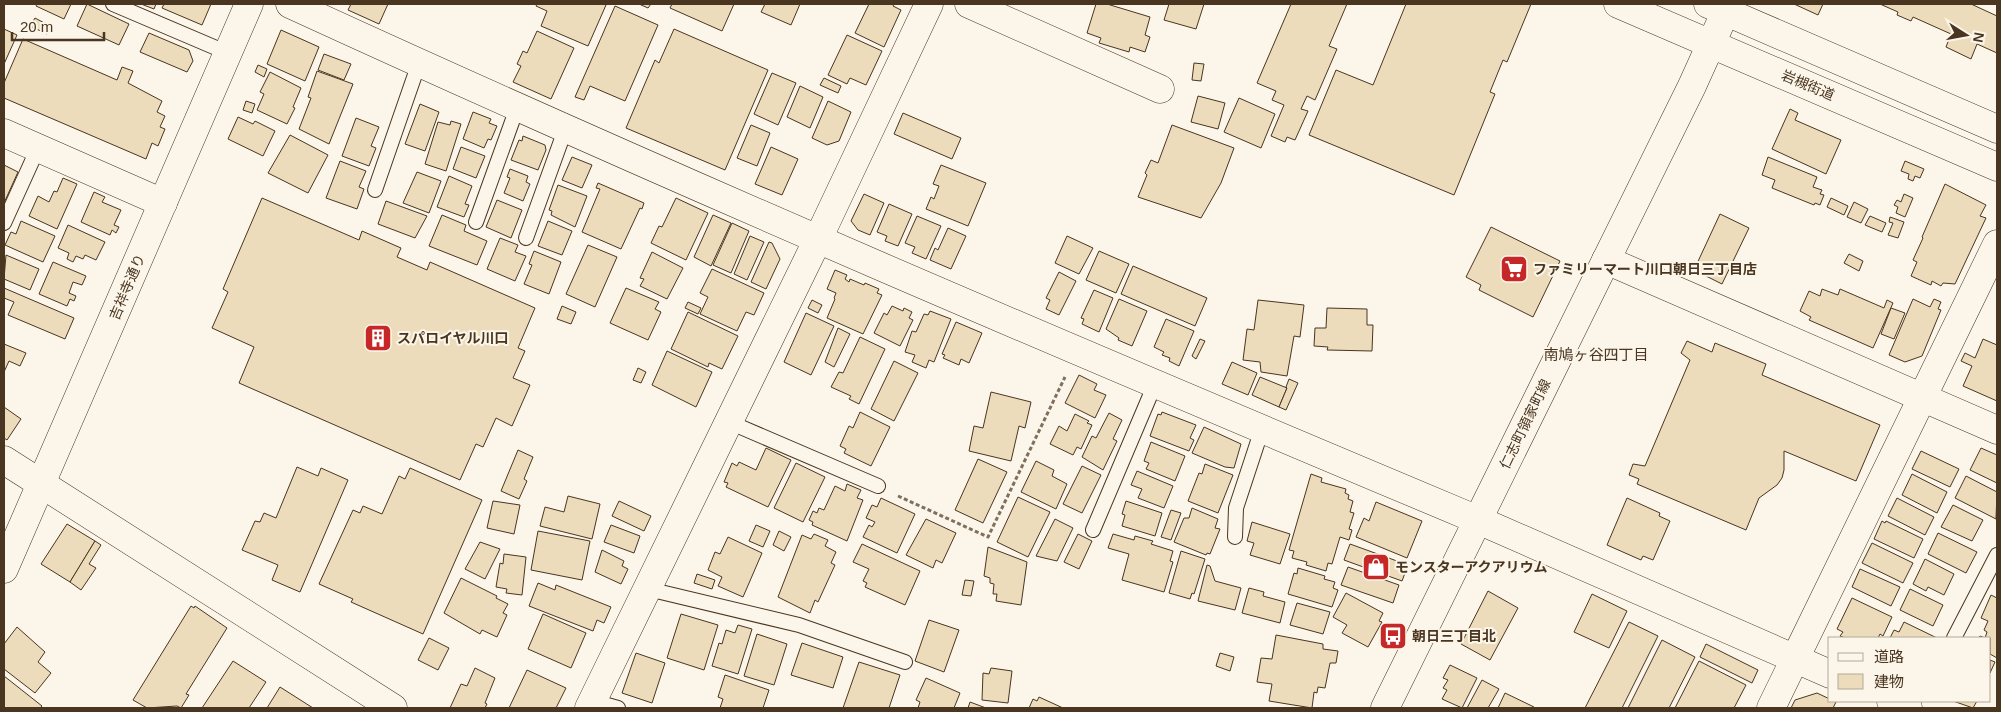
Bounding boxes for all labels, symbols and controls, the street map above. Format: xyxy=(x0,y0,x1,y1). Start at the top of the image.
scale bar xyxy=(12,10,105,42)
north arrow xyxy=(1941,10,1991,60)
text: 20 m xyxy=(20,18,53,35)
text: N xyxy=(1970,31,1988,44)
street label: 岩槻街道 xyxy=(1779,67,1837,103)
street label: 吉祥寺通り xyxy=(106,252,148,322)
supermarket icon: ファミリーマート川口朝日三丁目店 xyxy=(1499,254,1529,284)
place label: ファミリーマート川口朝日三丁目店 xyxy=(1533,261,1757,277)
building icon: スパロイヤル川口 xyxy=(363,323,393,353)
place label: スパロイヤル川口 xyxy=(397,330,509,346)
district label: 南鳩ヶ谷四丁目 xyxy=(1543,346,1649,363)
street label: 仁志町領家町線 xyxy=(1496,376,1554,472)
shop icon: モンスターアクアリウム xyxy=(1361,552,1391,582)
place label: モンスターアクアリウム xyxy=(1395,559,1547,575)
bus stop icon: 朝日三丁目北 xyxy=(1378,621,1408,651)
place label: 朝日三丁目北 xyxy=(1412,628,1496,644)
legend xyxy=(1828,637,1991,702)
text: 道路 xyxy=(1874,648,1904,665)
text: 建物 xyxy=(1874,673,1904,690)

